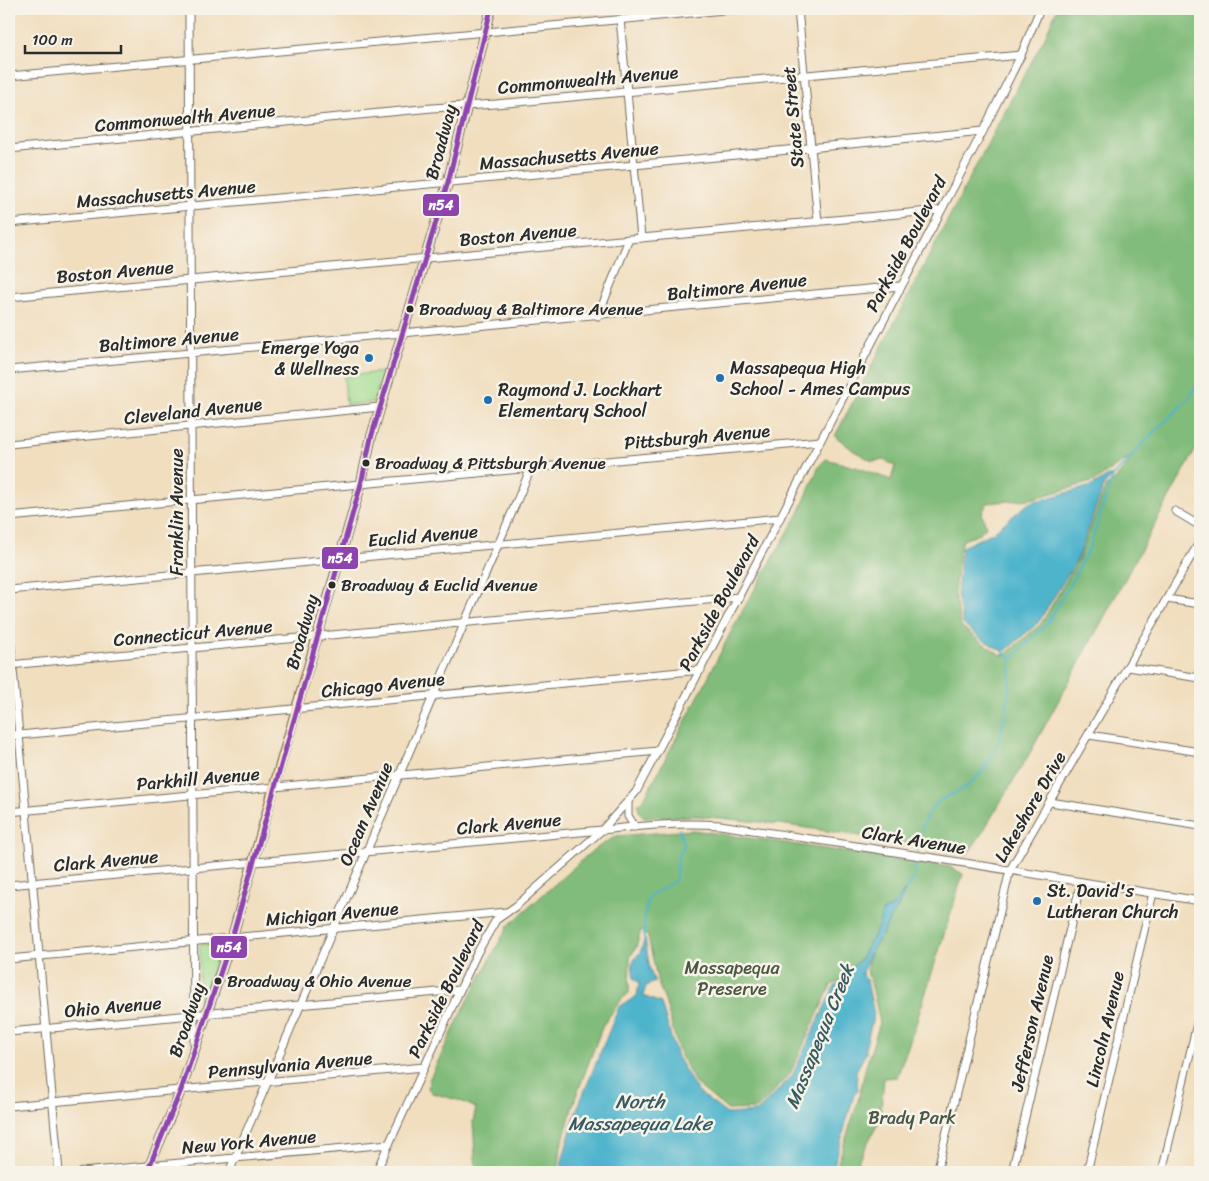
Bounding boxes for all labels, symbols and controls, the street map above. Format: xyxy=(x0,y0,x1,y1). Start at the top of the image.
scale bar xyxy=(25,22,121,54)
text: 100 m xyxy=(32,27,73,53)
street label: Commonwealth Avenue xyxy=(496,56,680,104)
street label: State Street xyxy=(773,65,813,169)
street label: Commonwealth Avenue xyxy=(93,94,277,142)
street label: Broadway xyxy=(416,100,467,183)
street label: Massachusetts Avenue xyxy=(478,132,660,180)
street label: Parkside Boulevard xyxy=(857,169,956,318)
street label: Massachusetts Avenue xyxy=(75,170,257,218)
line badge: n54 xyxy=(422,193,460,217)
text: n54 xyxy=(428,193,454,218)
street label: Boston Avenue xyxy=(458,214,578,256)
street label: Boston Avenue xyxy=(55,251,175,293)
street label: Baltimore Avenue xyxy=(665,264,809,310)
place label: Broadway & Baltimore Avenue xyxy=(419,294,644,324)
marker: Broadway & Baltimore Avenue xyxy=(405,304,415,314)
street label: Baltimore Avenue xyxy=(98,318,240,362)
place label: Emerge Yoga & Wellness xyxy=(261,332,360,385)
marker: Emerge Yoga & Wellness xyxy=(363,352,375,364)
place label: Massapequa High School - Ames Campus xyxy=(730,352,911,405)
marker: Massapequa High School - Ames Campus xyxy=(714,372,726,384)
place label: Raymond J. Lockhart Elementary School xyxy=(498,374,663,427)
street label: Cleveland Avenue xyxy=(122,388,264,434)
marker: Raymond J. Lockhart Elementary School xyxy=(482,394,494,406)
street label: Pittsburgh Avenue xyxy=(623,415,772,459)
street label: Franklin Avenue xyxy=(161,448,193,576)
place label: Broadway & Pittsburgh Avenue xyxy=(375,448,606,478)
marker: Broadway & Pittsburgh Avenue xyxy=(361,458,371,468)
street label: Euclid Avenue xyxy=(367,515,479,557)
street label: Parkside Boulevard xyxy=(670,528,769,677)
line badge: n54 xyxy=(321,546,359,570)
text: n54 xyxy=(327,546,353,571)
place label: Broadway & Euclid Avenue xyxy=(341,570,538,600)
marker: Broadway & Euclid Avenue xyxy=(327,580,337,590)
street label: Broadway xyxy=(276,590,328,674)
street label: Connecticut Avenue xyxy=(112,610,274,656)
street label: Chicago Avenue xyxy=(320,663,447,707)
street label: Lakeshore Drive xyxy=(985,745,1075,869)
street label: Ocean Avenue xyxy=(330,757,402,871)
street label: Parkhill Avenue xyxy=(135,758,261,800)
street label: Clark Avenue xyxy=(455,803,563,845)
street label: Clark Avenue xyxy=(860,816,968,864)
street label: Clark Avenue xyxy=(52,840,160,882)
place label: St. David's Lutheran Church xyxy=(1047,875,1178,928)
street label: Michigan Avenue xyxy=(264,892,400,936)
marker: St. David's Lutheran Church xyxy=(1031,895,1043,907)
street label: Parkside Boulevard xyxy=(399,913,494,1064)
line badge: n54 xyxy=(210,935,248,959)
text: n54 xyxy=(216,935,242,960)
street label: Jefferson Avenue xyxy=(1001,951,1063,1095)
park label: Massapequa Preserve xyxy=(685,952,780,1005)
water label: Massapequa Creek xyxy=(775,958,864,1114)
place label: Broadway & Ohio Avenue xyxy=(227,966,412,996)
street label: Lincoln Avenue xyxy=(1076,968,1134,1090)
marker: Broadway & Ohio Avenue xyxy=(213,976,223,986)
street label: Broadway xyxy=(159,978,215,1062)
street label: Ohio Avenue xyxy=(63,987,163,1027)
street label: Pennsylvania Avenue xyxy=(207,1042,374,1088)
water label: North Massapequa Lake xyxy=(568,1085,714,1140)
park label: Brady Park xyxy=(868,1102,956,1134)
street label: New York Avenue xyxy=(180,1120,318,1164)

